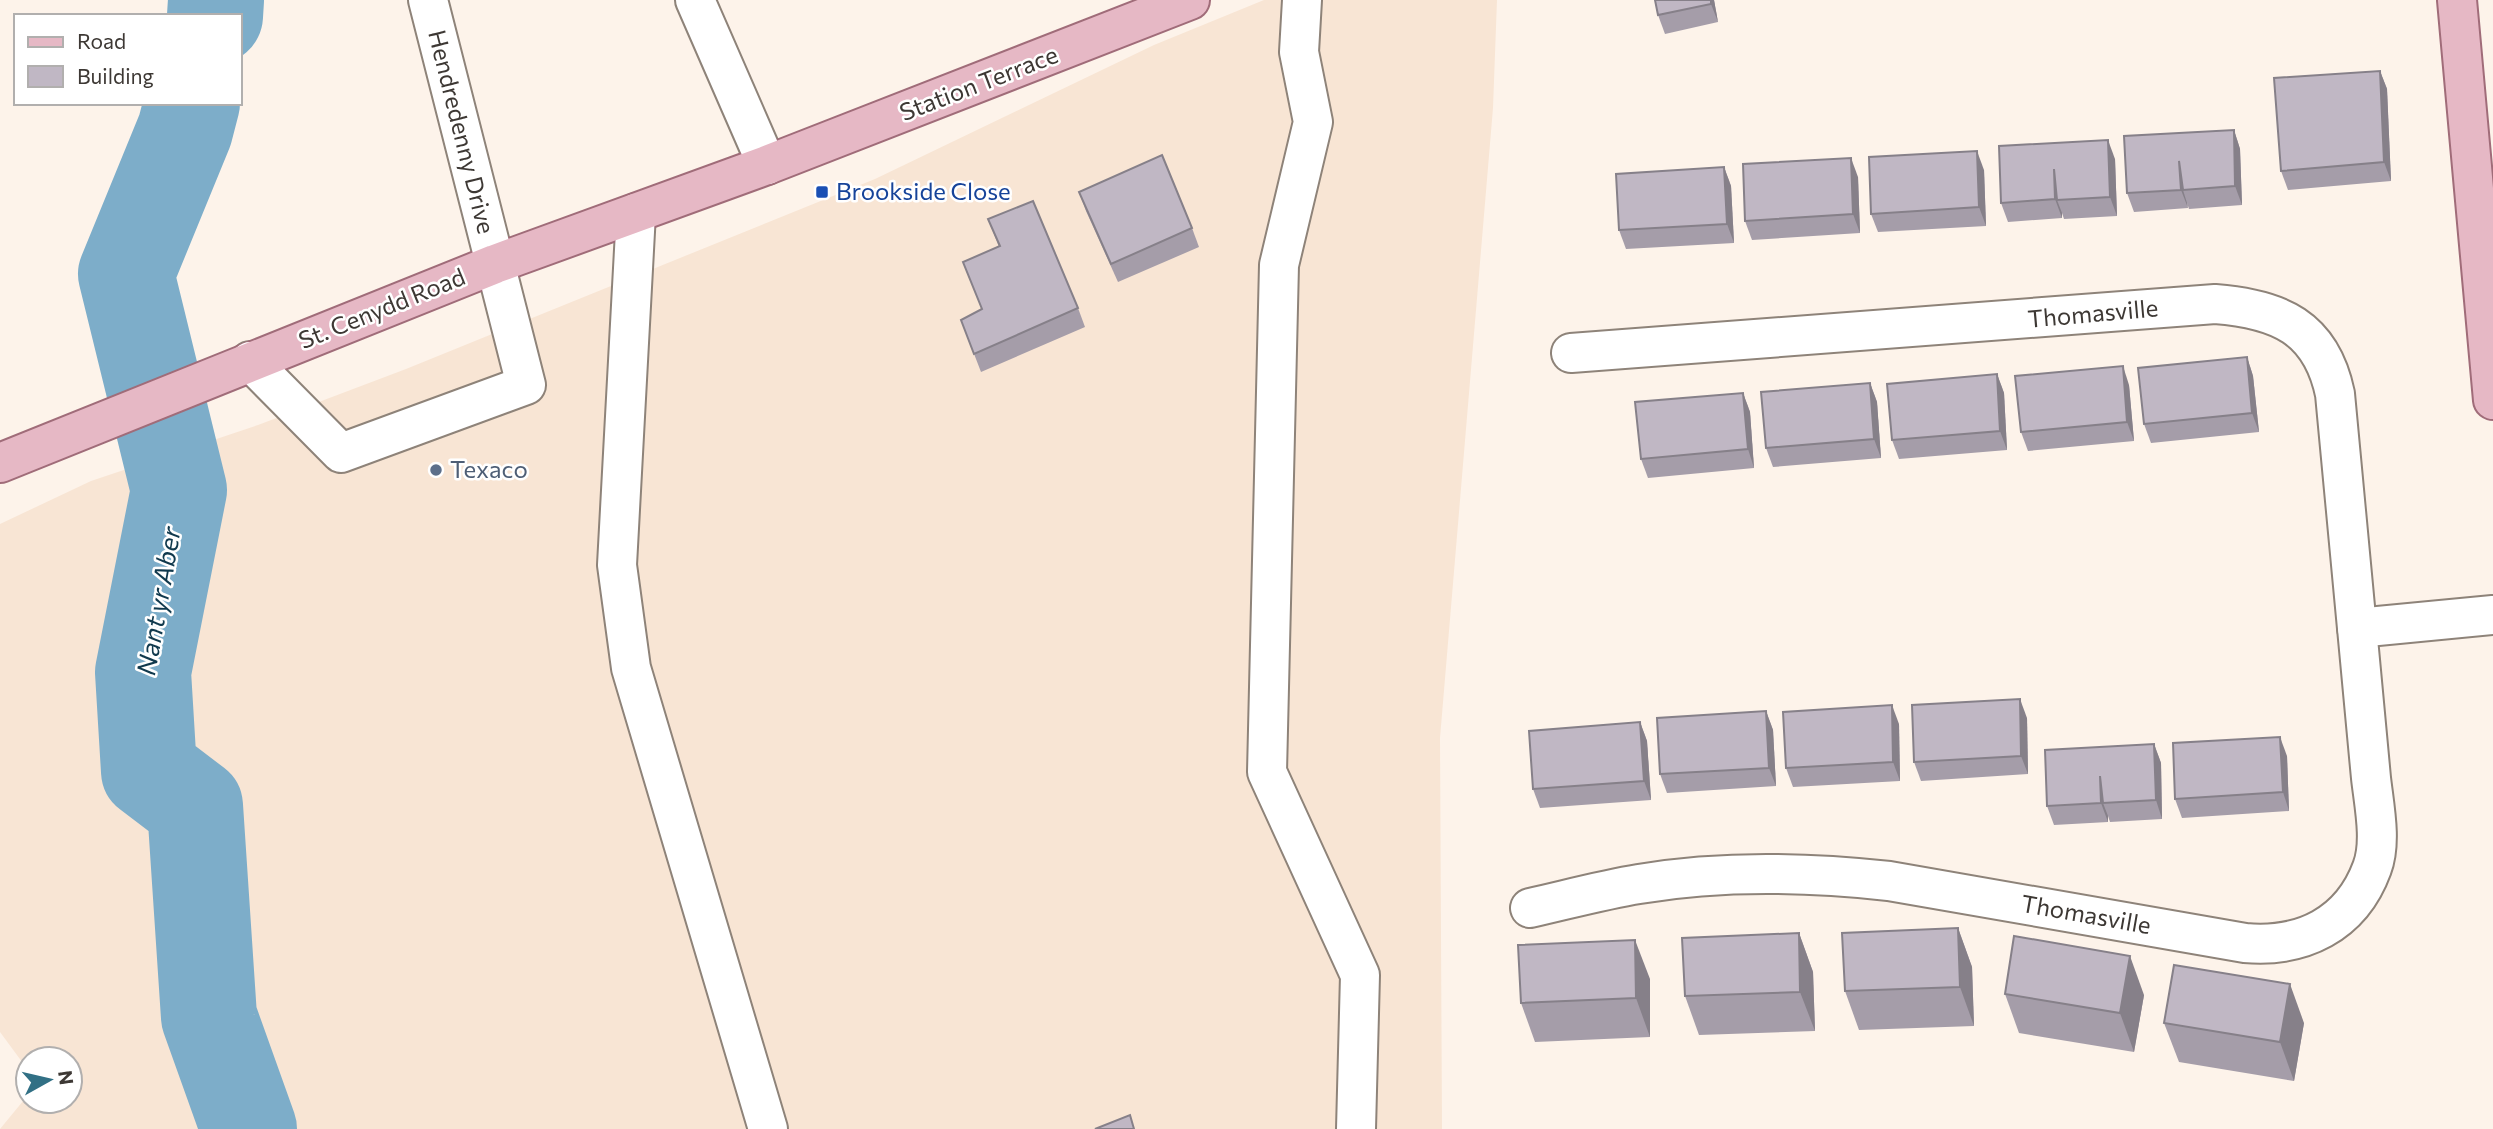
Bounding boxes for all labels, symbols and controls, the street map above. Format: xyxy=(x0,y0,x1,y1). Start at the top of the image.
legend xyxy=(14,14,242,105)
street label: Hendredenny Drive xyxy=(423,27,502,236)
text: Road xyxy=(77,28,126,53)
street label: Station Terrace xyxy=(895,39,1062,126)
text: Building xyxy=(77,63,154,88)
place label: Brookside Close xyxy=(836,176,1011,205)
marker: Brookside Close xyxy=(814,184,830,200)
street label: St. Cenydd Road xyxy=(294,261,469,354)
street label: Thomasville xyxy=(2026,292,2159,333)
place label: Texaco xyxy=(450,454,528,483)
marker: Texaco xyxy=(428,462,444,478)
water label: Nant yr Aber xyxy=(129,523,186,677)
street label: Thomasville xyxy=(2019,888,2153,939)
north arrow xyxy=(14,1045,84,1115)
text: N xyxy=(54,1069,79,1086)

